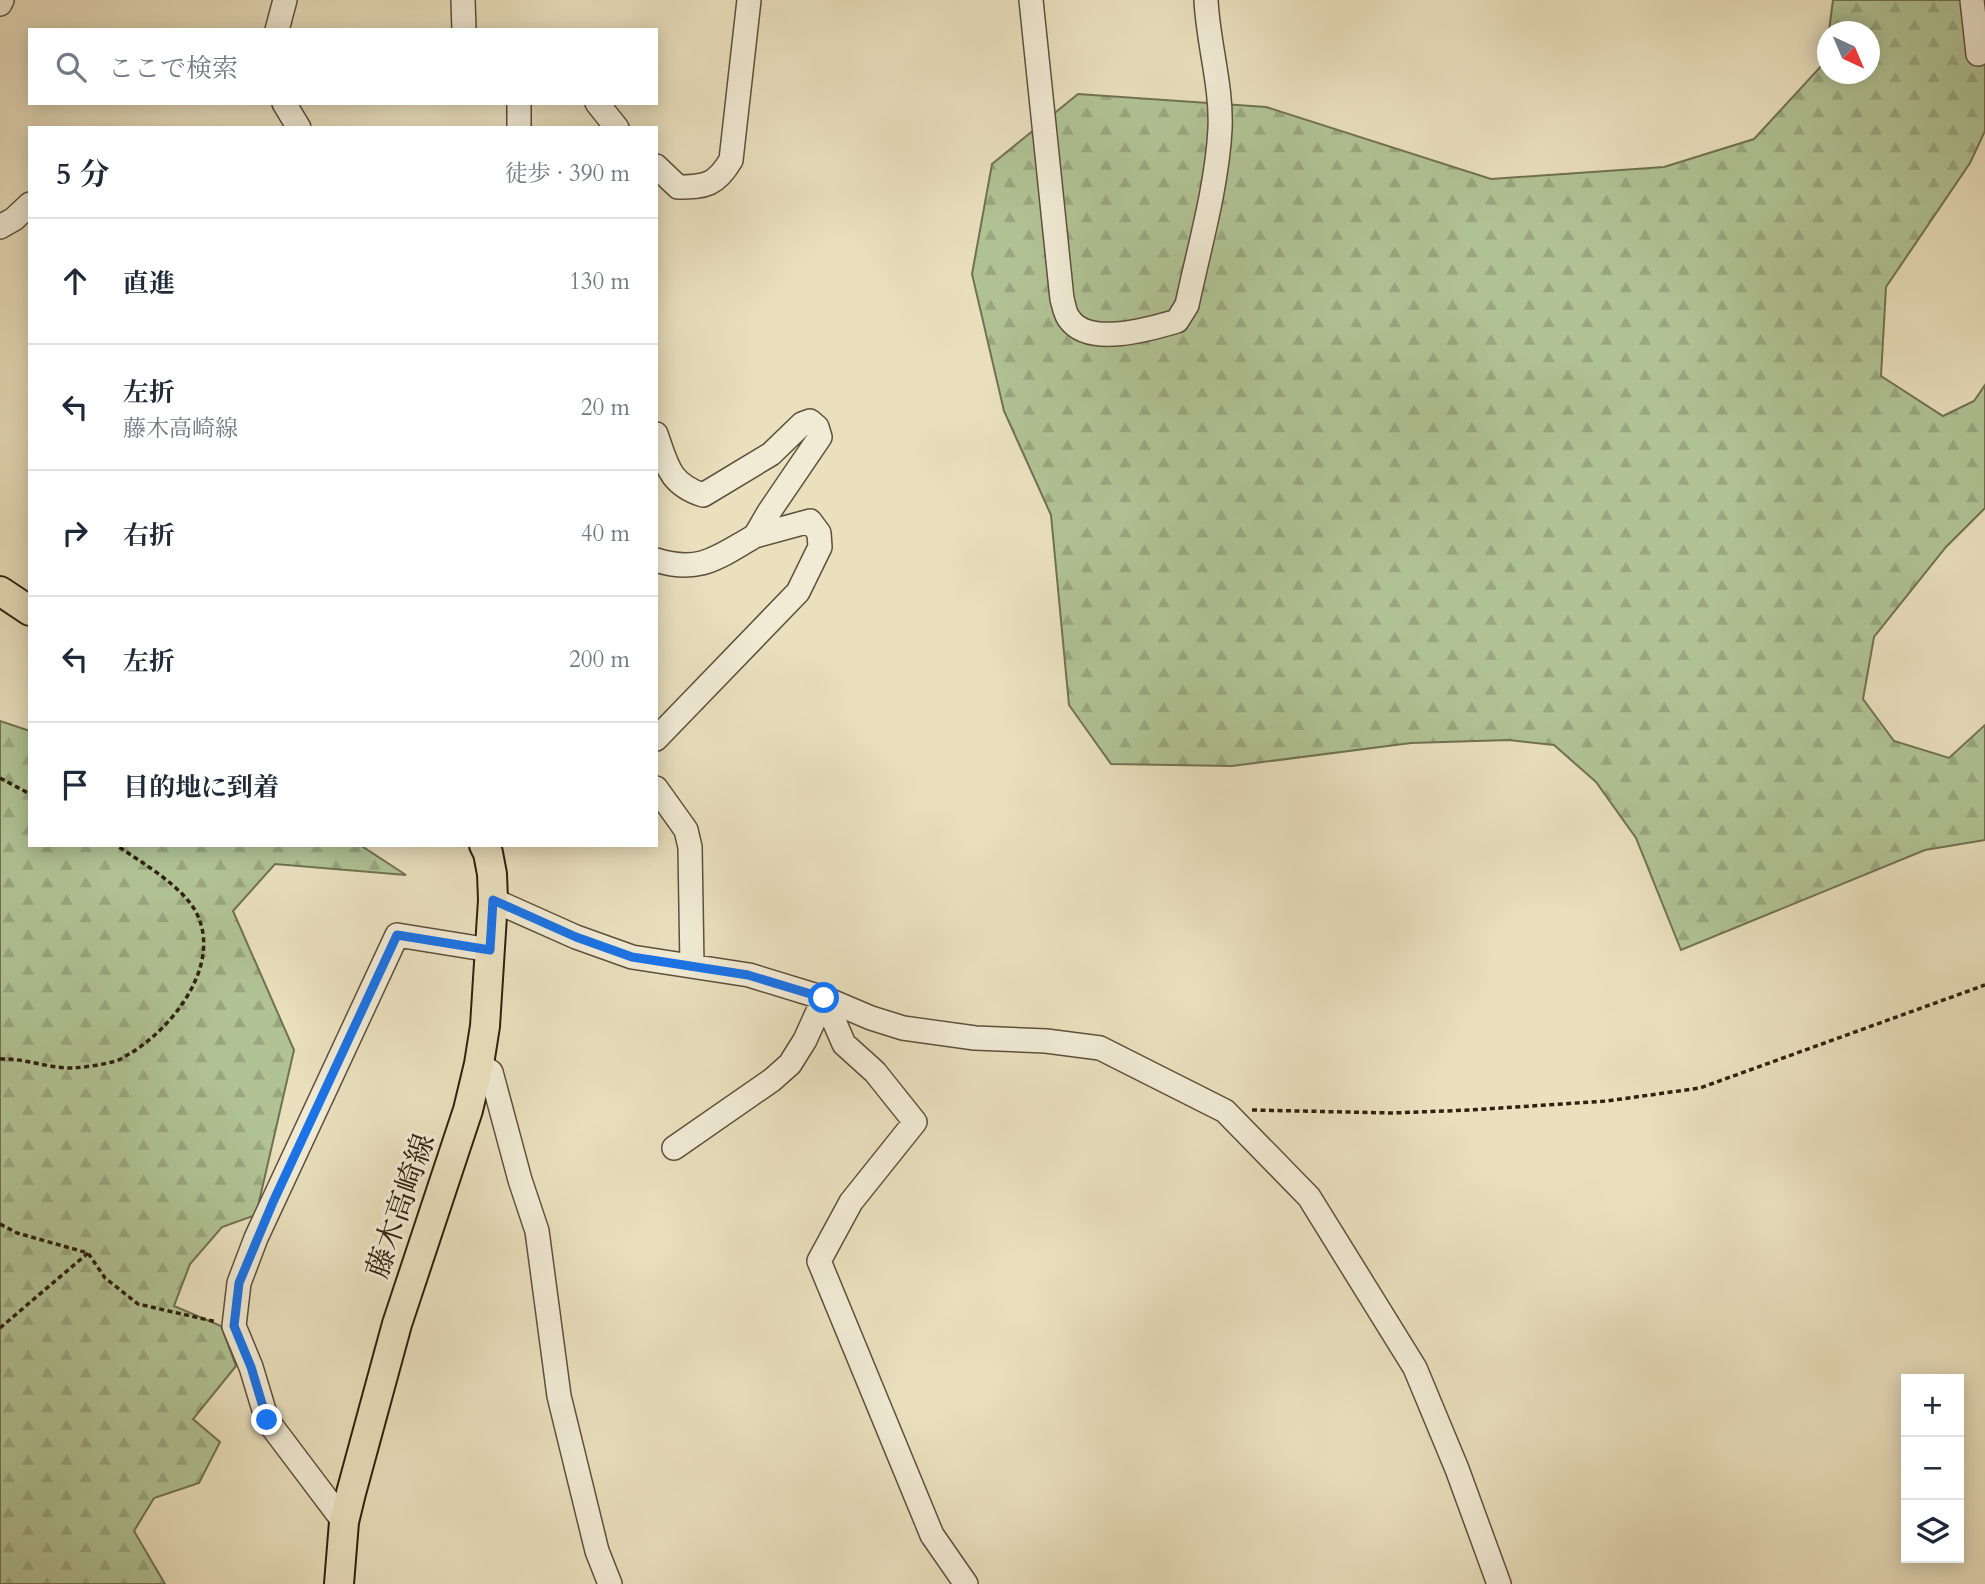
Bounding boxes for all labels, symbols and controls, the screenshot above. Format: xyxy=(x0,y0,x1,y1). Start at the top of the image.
north arrow xyxy=(1817,21,1880,84)
search box xyxy=(28,28,658,105)
icon: search xyxy=(52,48,90,86)
text: ここで検索 xyxy=(108,51,238,86)
text: 5 分 xyxy=(56,154,109,195)
text: 徒歩 · 390 m xyxy=(505,158,630,189)
icon: ahead xyxy=(56,262,94,300)
text: 直進 xyxy=(123,266,175,301)
text: 130 m xyxy=(569,266,630,297)
text: 左折 xyxy=(123,375,175,410)
icon: left xyxy=(56,388,94,426)
text: 20 m xyxy=(581,392,630,423)
text: 藤木高崎線 xyxy=(123,413,238,444)
icon: right xyxy=(56,514,94,552)
text: 右折 xyxy=(123,518,175,553)
text: 40 m xyxy=(581,518,630,549)
icon: left xyxy=(56,640,94,678)
text: 左折 xyxy=(123,644,175,679)
text: 200 m xyxy=(569,644,630,675)
icon: arrive xyxy=(56,766,94,804)
text: 目的地に到着 xyxy=(123,770,279,805)
route start xyxy=(808,982,839,1013)
street label: 藤木高崎線 xyxy=(357,1128,445,1284)
map controls xyxy=(1901,1374,1964,1563)
button: + xyxy=(1901,1374,1964,1437)
route end xyxy=(251,1404,282,1435)
button: − xyxy=(1901,1437,1964,1500)
button: layers xyxy=(1901,1500,1964,1563)

